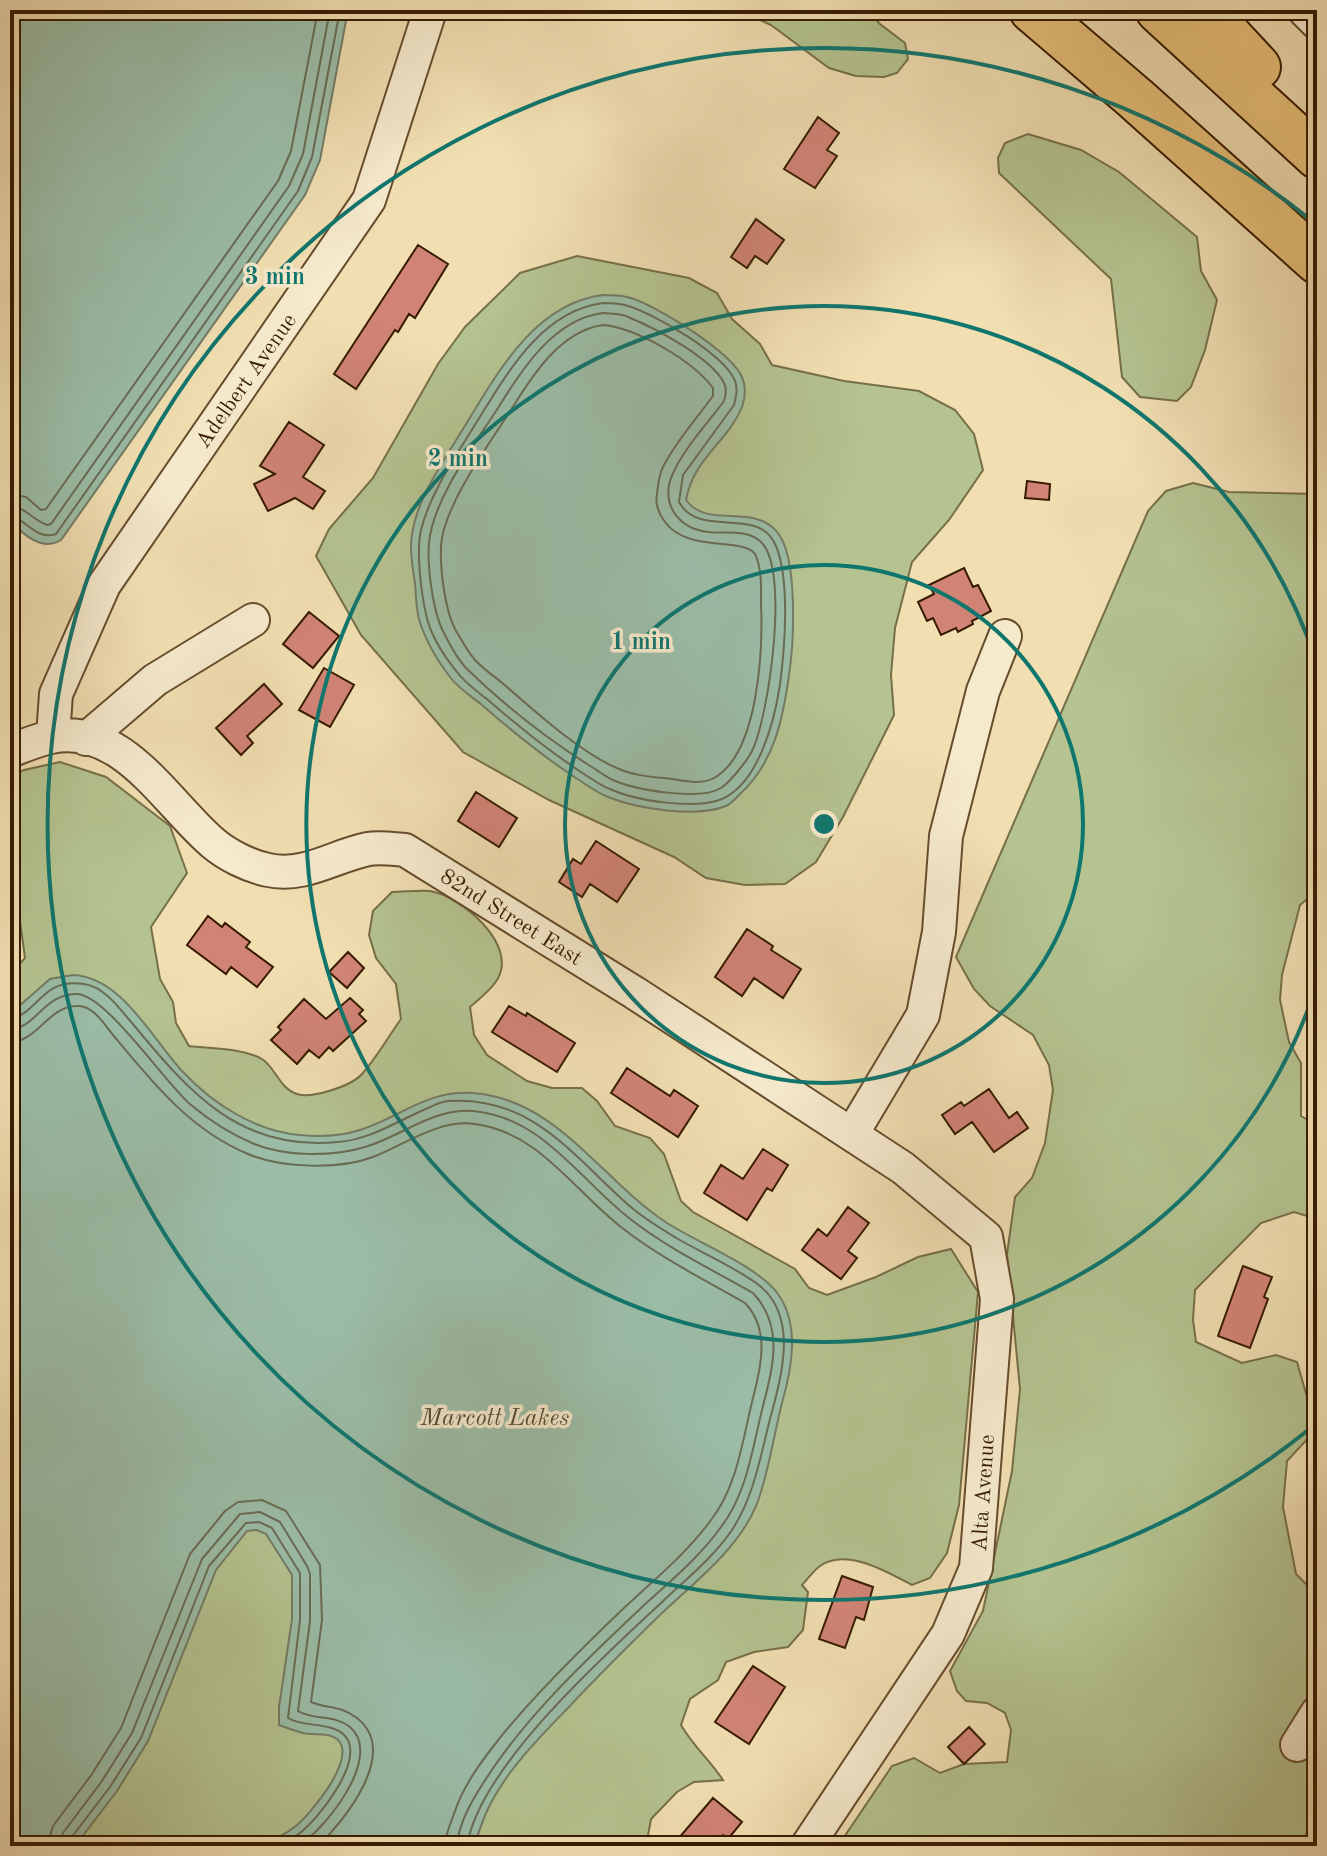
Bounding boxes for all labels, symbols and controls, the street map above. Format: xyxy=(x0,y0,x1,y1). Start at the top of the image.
text: 3 min xyxy=(245,266,305,290)
street label: Adelbert Avenue xyxy=(192,310,301,452)
text: 2 min xyxy=(428,448,488,472)
text: 1 min xyxy=(611,631,671,655)
centre of rings xyxy=(810,810,838,838)
street label: 82nd Street East xyxy=(436,865,586,970)
water label: Marcott Lakes xyxy=(420,1407,569,1431)
street label: Alta Avenue xyxy=(969,1434,999,1552)

